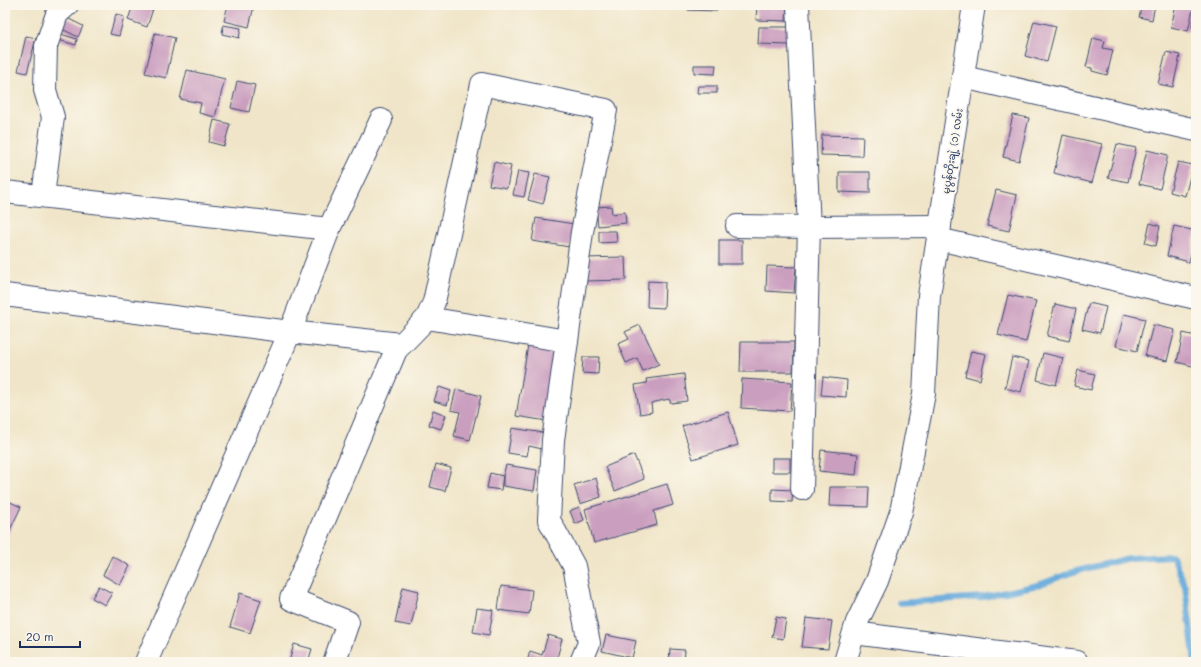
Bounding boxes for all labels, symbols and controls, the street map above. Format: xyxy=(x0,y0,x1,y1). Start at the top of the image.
street label: မုပွန်တိုးချဲ့ (၁) လမ်း xyxy=(938,107,968,195)
scale bar xyxy=(20,623,80,649)
text: 20 m xyxy=(26,628,54,644)

